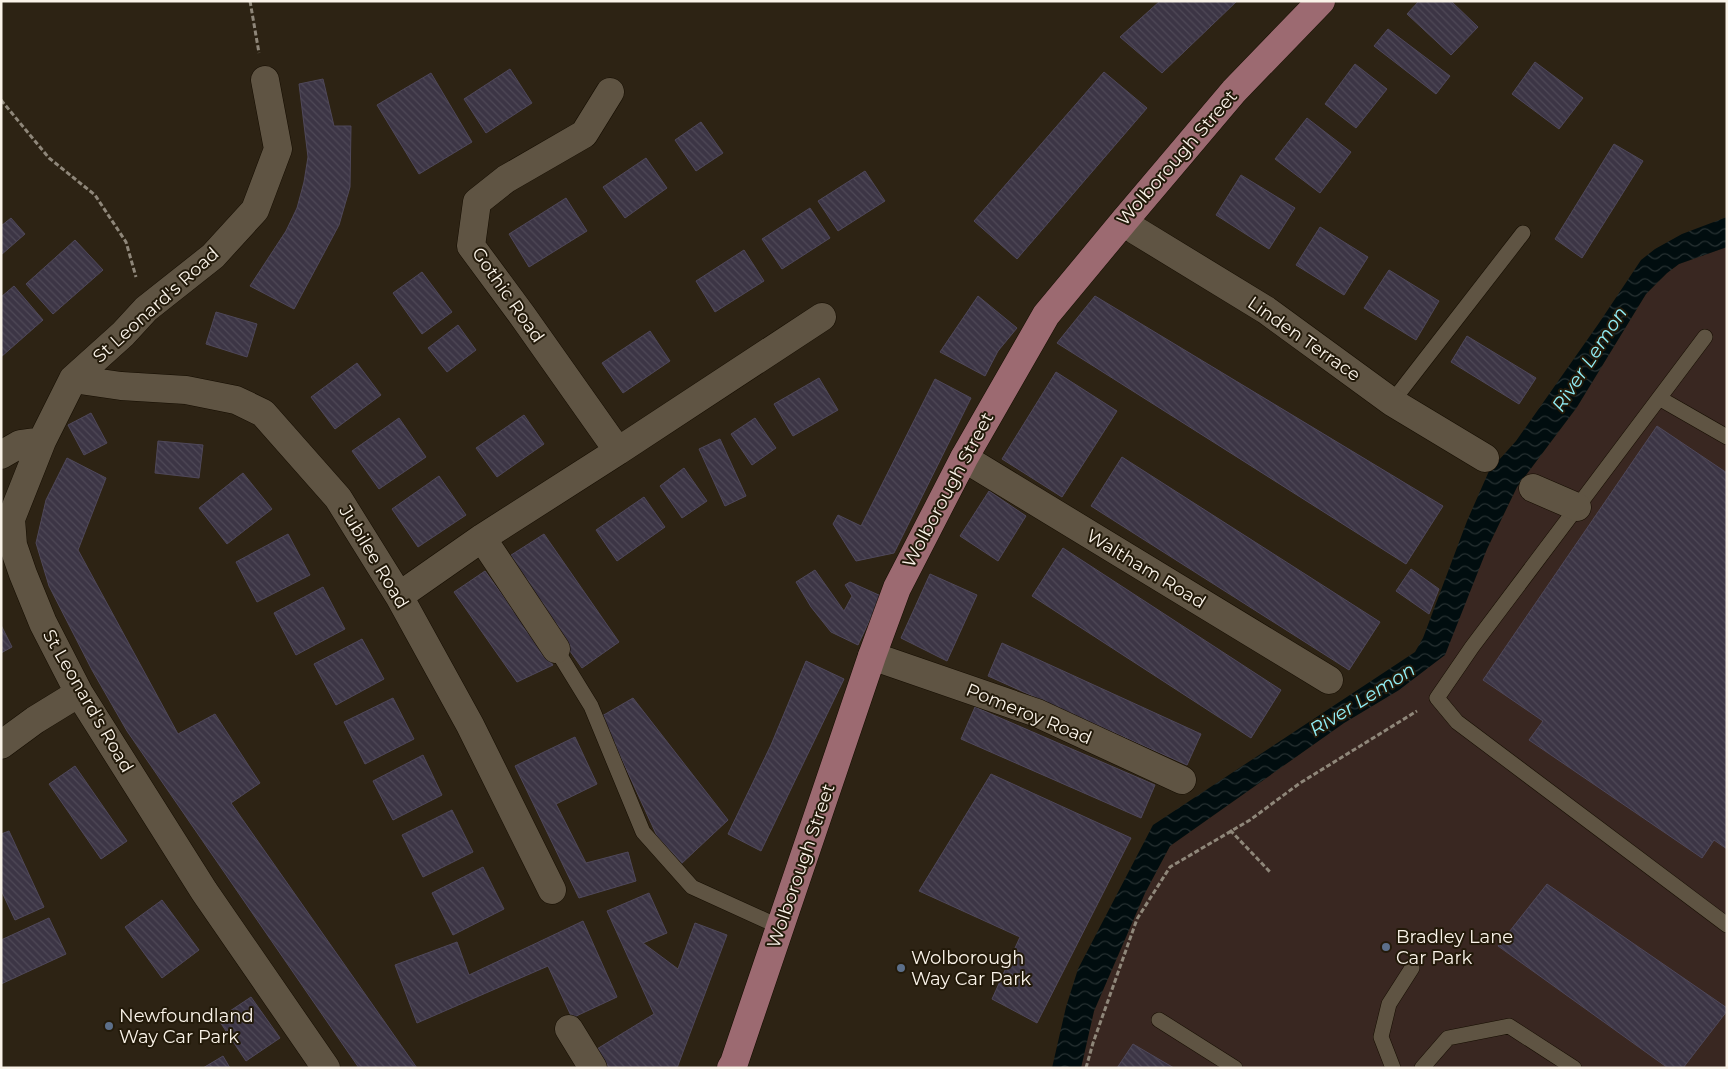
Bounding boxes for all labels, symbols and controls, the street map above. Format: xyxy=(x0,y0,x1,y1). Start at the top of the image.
street label: Wolborough Street xyxy=(1112,86,1242,230)
street label: St Leonard's Road xyxy=(88,243,224,367)
street label: Gothic Road xyxy=(467,243,549,347)
street label: Linden Terrace xyxy=(1243,292,1365,386)
water label: River Lemon xyxy=(1547,303,1632,416)
street label: Wolborough Street xyxy=(898,409,998,571)
street label: Jubilee Road xyxy=(334,501,413,613)
street label: Waltham Road xyxy=(1082,525,1210,613)
street label: St Leonard's Road xyxy=(38,625,138,777)
water label: River Lemon xyxy=(1305,658,1419,741)
street label: Pomeroy Road xyxy=(963,679,1095,749)
street label: Wolborough Street xyxy=(762,781,840,951)
place label: Bradley Lane Car Park xyxy=(1396,926,1513,969)
marker: Bradley Lane Car Park xyxy=(1380,941,1392,953)
place label: Wolborough Way Car Park xyxy=(911,947,1031,990)
marker: Wolborough Way Car Park xyxy=(895,962,907,974)
place label: Newfoundland Way Car Park xyxy=(119,1005,254,1048)
marker: Newfoundland Way Car Park xyxy=(103,1020,115,1032)

